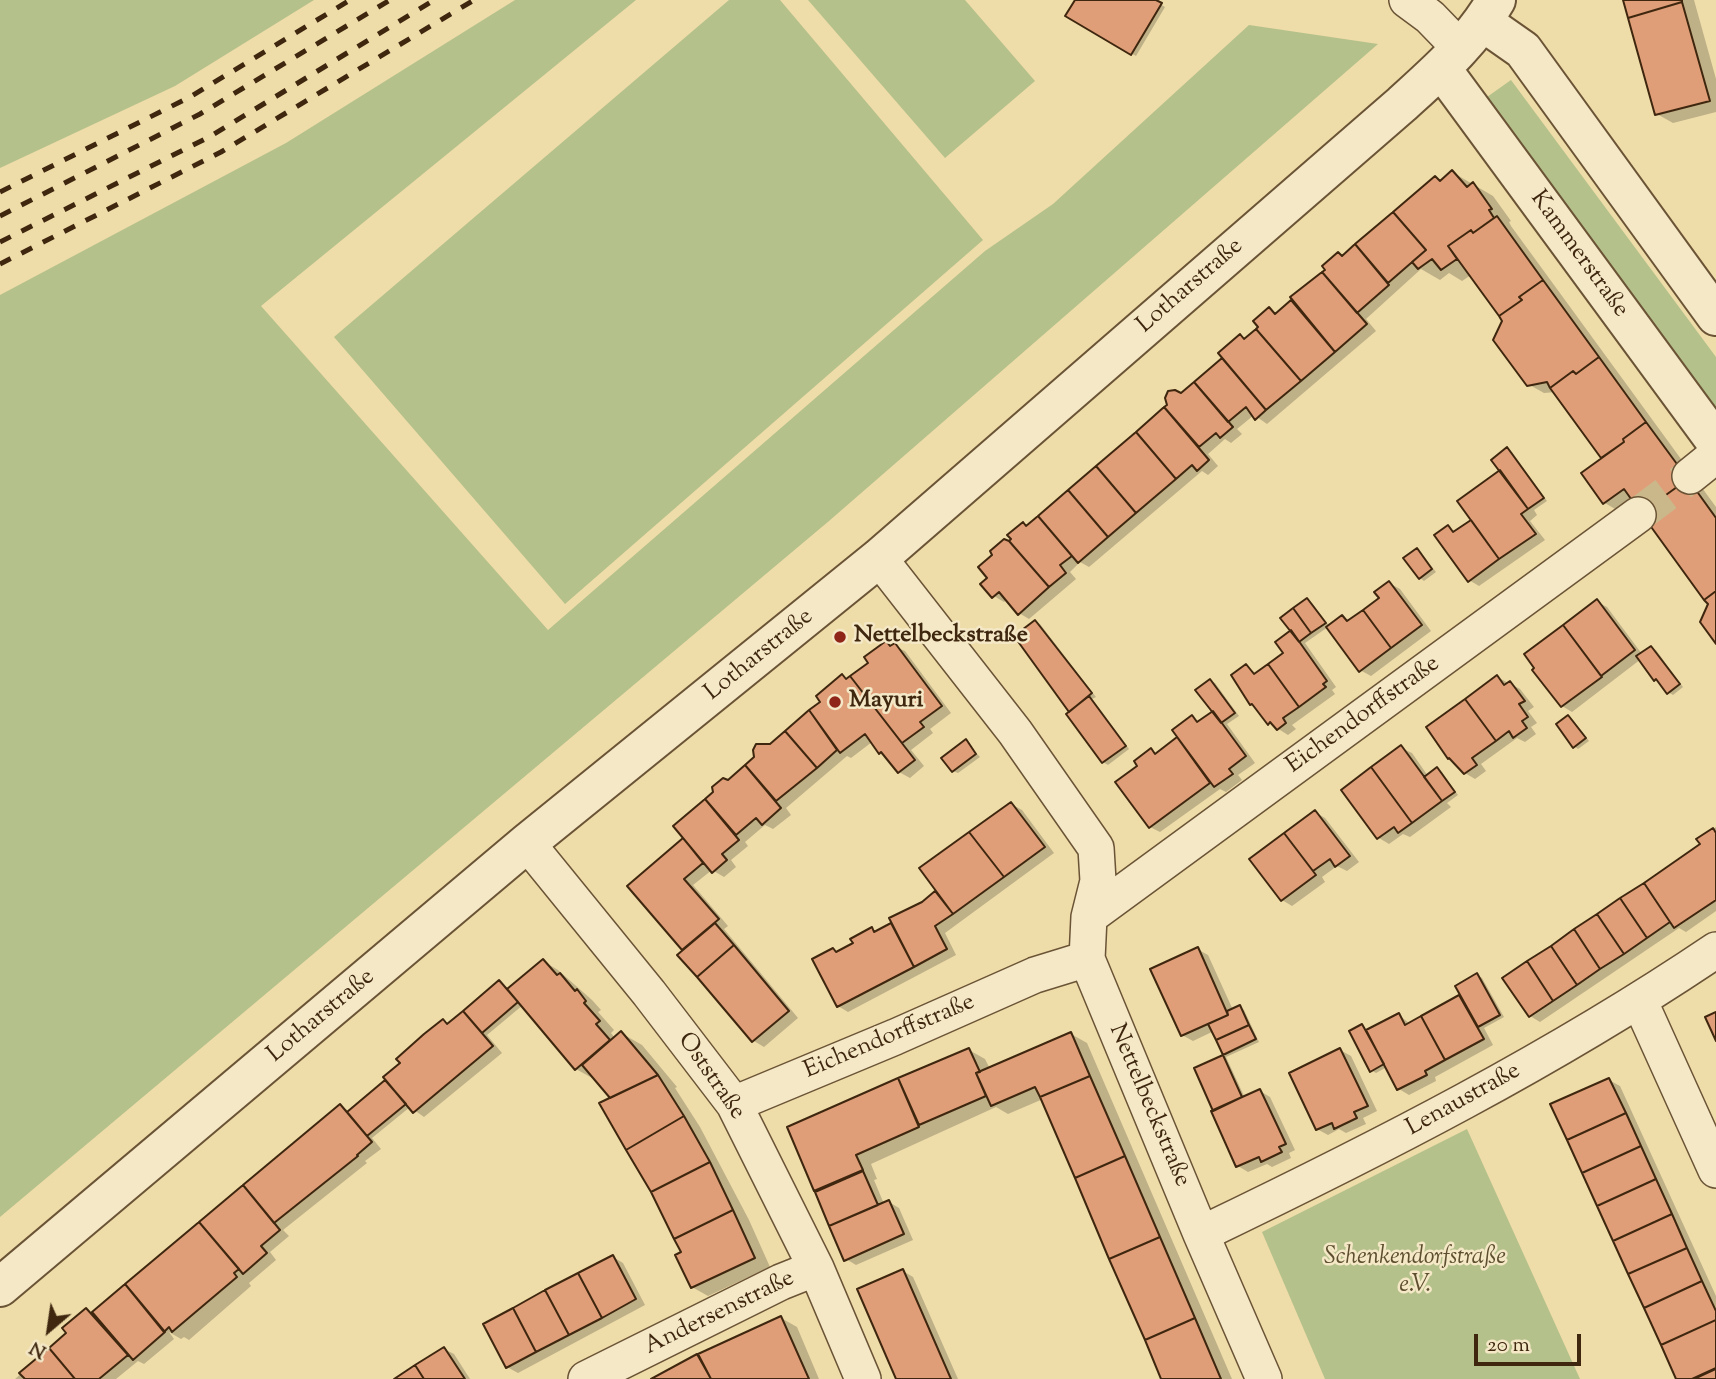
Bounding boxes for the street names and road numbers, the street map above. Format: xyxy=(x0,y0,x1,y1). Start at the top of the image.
street label: Kammerstraße xyxy=(1522,186,1634,324)
street label: Lotharstraße xyxy=(1132,233,1250,341)
street label: Lotharstraße xyxy=(700,604,820,708)
street label: Eichendorffstraße xyxy=(1282,651,1446,781)
street label: Lotharstraße xyxy=(263,964,381,1070)
street label: Eichendorffstraße xyxy=(800,989,980,1087)
street label: Nettelbeckstraße xyxy=(1101,1020,1195,1192)
street label: Oststraße xyxy=(670,1028,750,1126)
street label: Lenaustraße xyxy=(1402,1058,1526,1144)
street label: Andersenstraße xyxy=(640,1265,800,1363)

